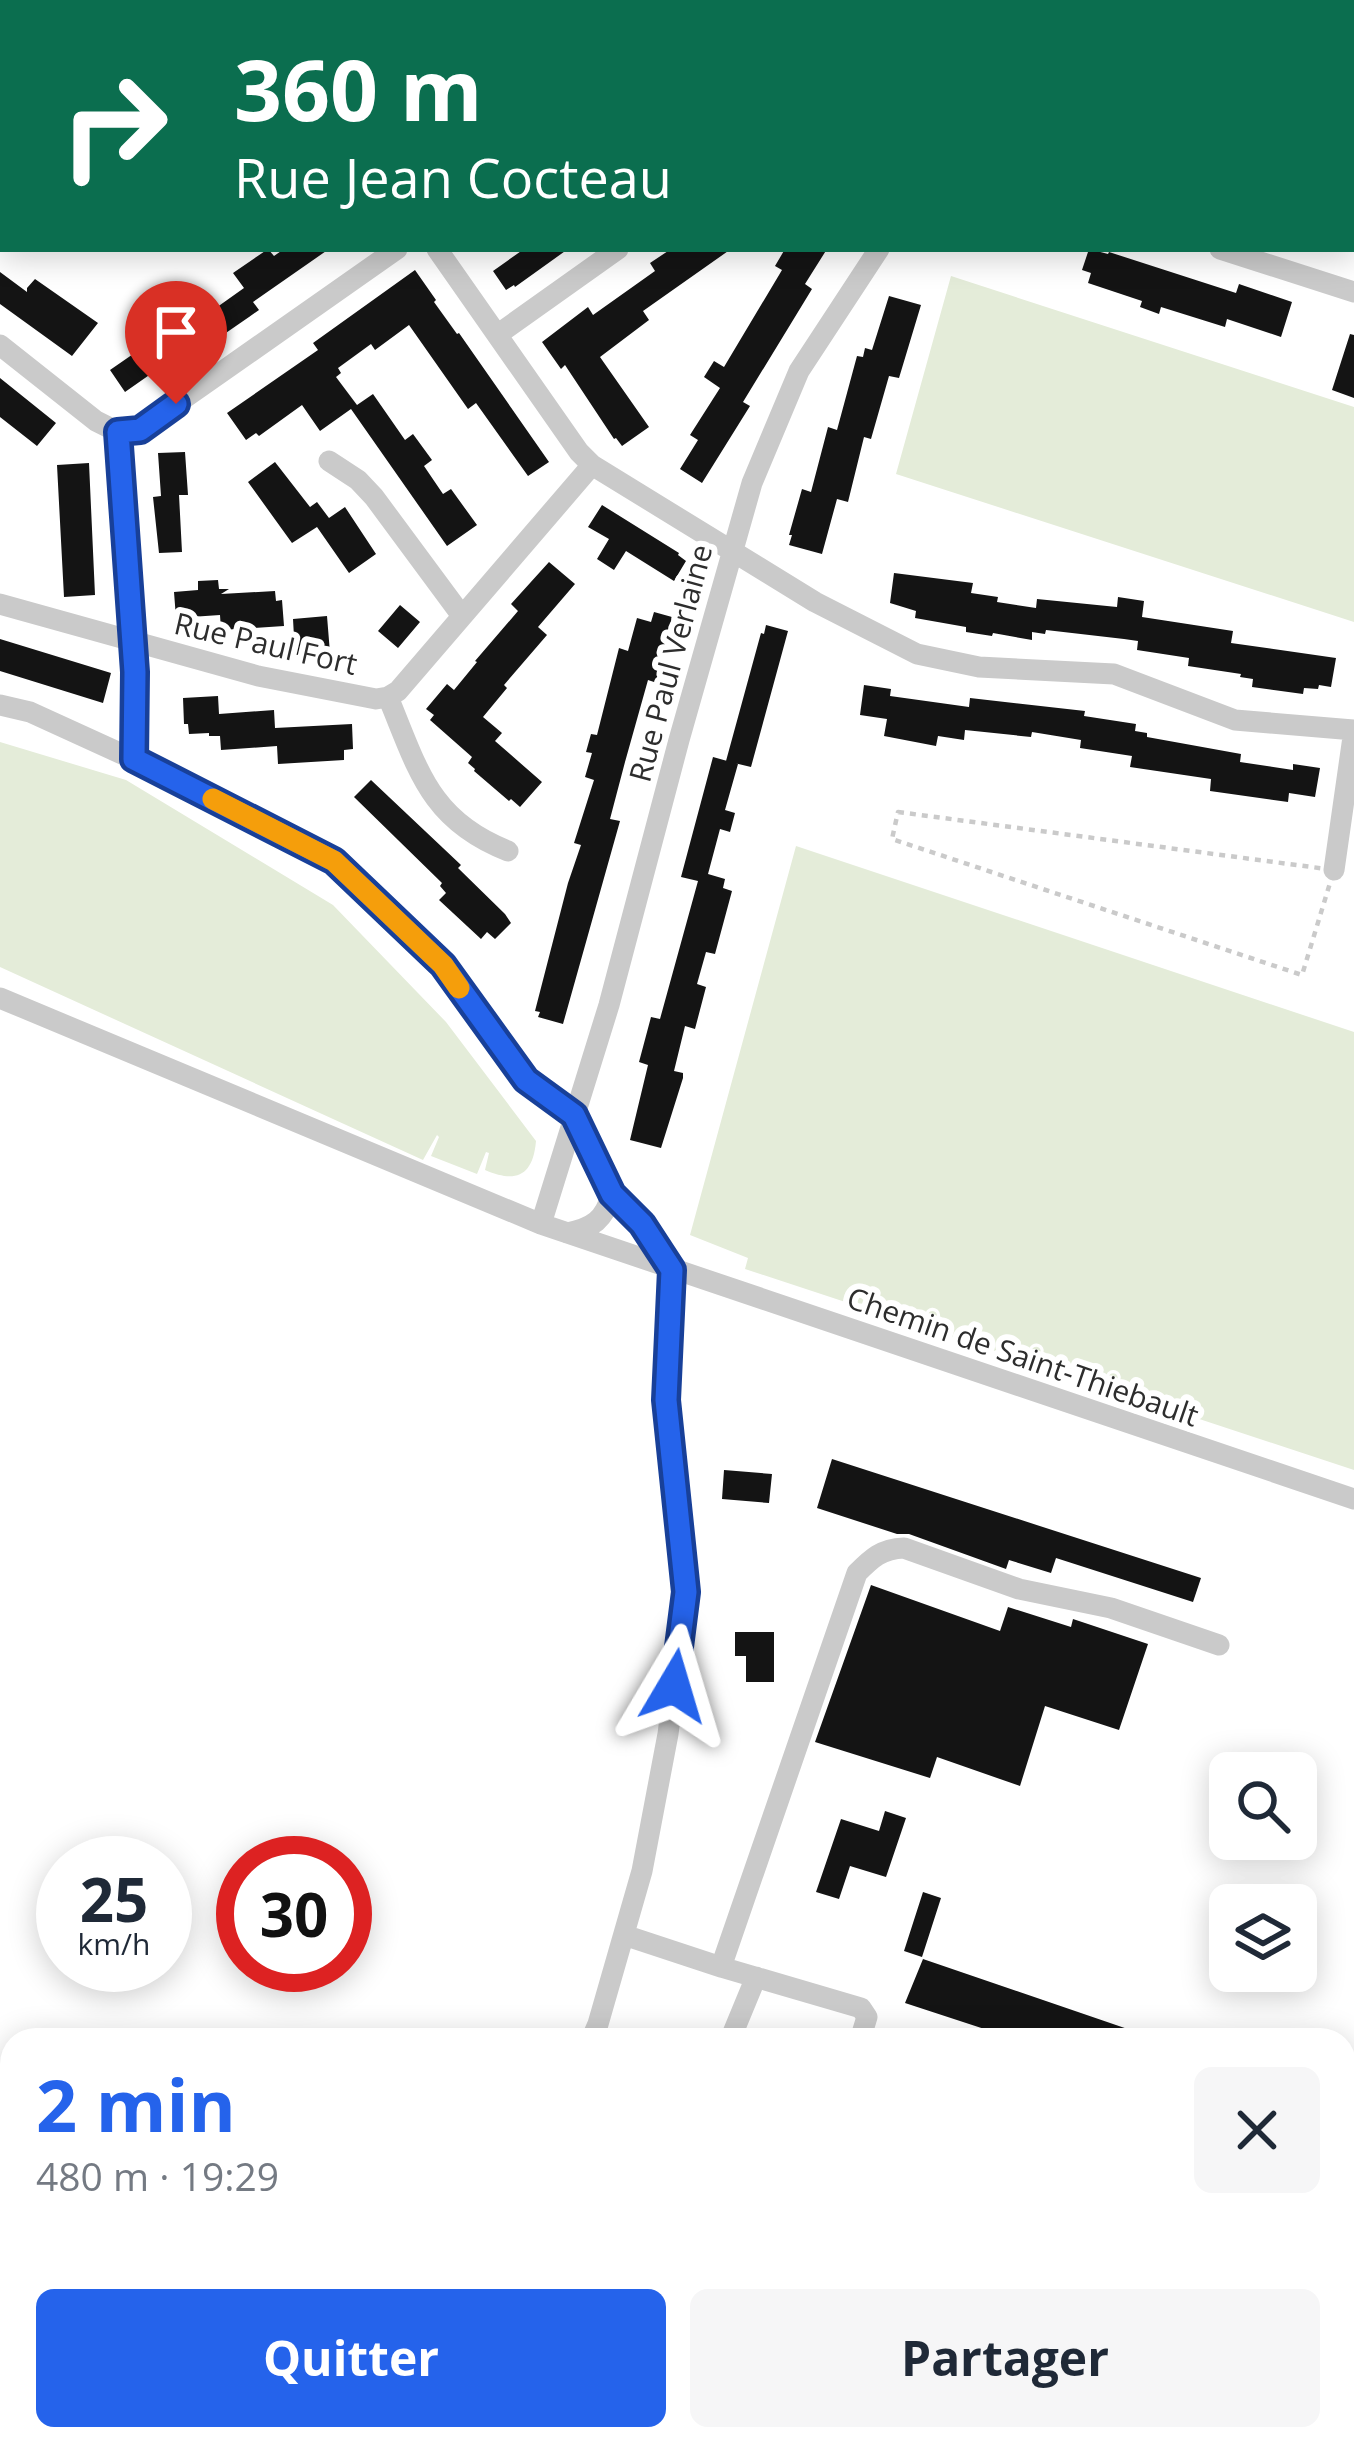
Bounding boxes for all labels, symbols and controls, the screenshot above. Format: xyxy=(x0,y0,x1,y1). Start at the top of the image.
text: 360 m xyxy=(234,31,482,146)
icon: right xyxy=(36,48,192,204)
text: Rue Jean Cocteau xyxy=(234,140,672,214)
pin xyxy=(125,281,227,404)
icon: arrive xyxy=(143,299,209,365)
street label: Rue Paul Verlaine xyxy=(619,540,721,786)
street label: Rue Paul Fort xyxy=(171,602,361,684)
street label: Chemin de Saint-Thiebault xyxy=(842,1277,1204,1435)
position arrow xyxy=(611,1623,737,1749)
map controls xyxy=(1209,1752,1317,1992)
button: search xyxy=(1209,1752,1317,1860)
speed limit sign: 30 xyxy=(216,1836,372,1992)
text: 25 xyxy=(80,1858,148,1940)
button: layers xyxy=(1209,1884,1317,1992)
text: km/h xyxy=(78,1923,150,1964)
text: 2 min xyxy=(36,2055,236,2153)
button: close xyxy=(1194,2067,1320,2193)
text: 480 m · 19:29 xyxy=(36,2149,279,2202)
button: Quitter xyxy=(36,2289,666,2427)
button: Partager xyxy=(690,2289,1320,2427)

